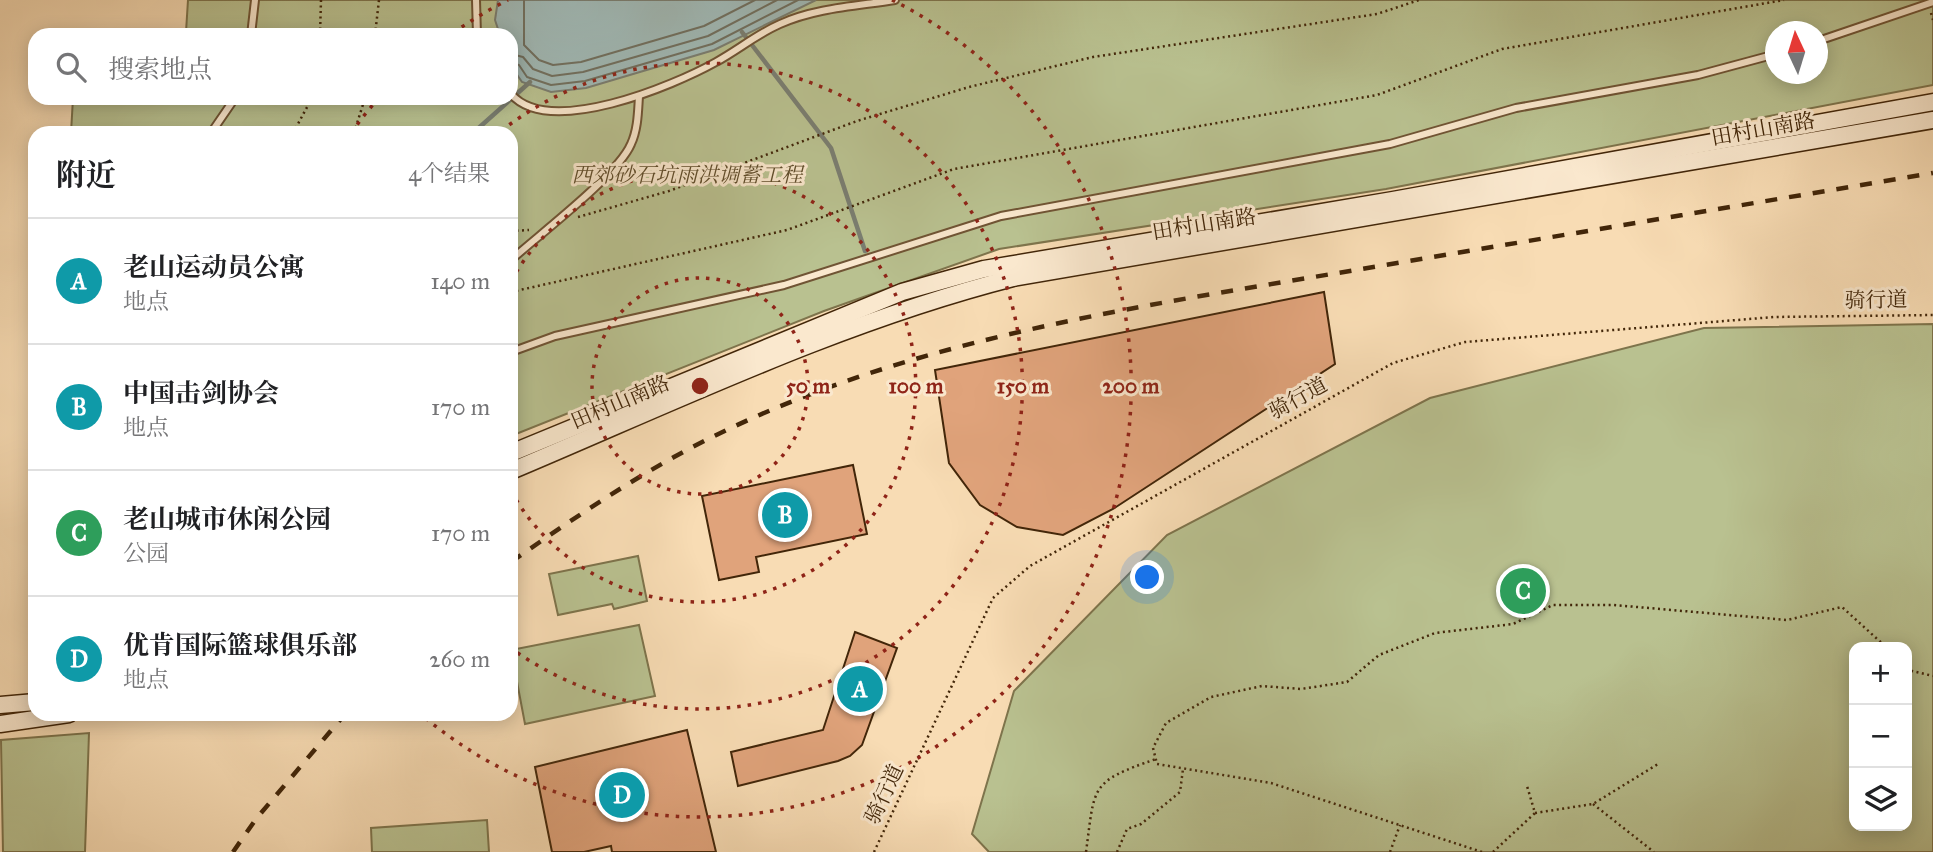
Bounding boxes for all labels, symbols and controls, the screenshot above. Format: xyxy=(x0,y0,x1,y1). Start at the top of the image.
north arrow xyxy=(1765,21,1828,84)
search box xyxy=(28,28,518,105)
icon: search xyxy=(52,48,90,86)
text: 搜索地点 xyxy=(108,53,212,85)
street label: 田村山南路 xyxy=(1709,107,1817,151)
text: 附近 xyxy=(56,157,116,193)
text: 4个结果 xyxy=(408,159,490,187)
park label: 西郊砂石坑雨洪调蓄工程 xyxy=(572,162,805,188)
street label: 田村山南路 xyxy=(1150,203,1258,245)
text: 老山运动员公寓 xyxy=(123,251,305,283)
text: A xyxy=(71,267,87,295)
text: 140 m xyxy=(430,267,490,295)
street label: 骑行道 xyxy=(1844,286,1908,314)
text: 地点 xyxy=(123,287,169,315)
street label: 田村山南路 xyxy=(567,370,673,434)
street label: 骑行道 xyxy=(1264,371,1332,425)
text: 50 m xyxy=(786,373,830,399)
text: 100 m xyxy=(889,373,944,399)
text: 150 m xyxy=(997,373,1049,399)
text: 200 m xyxy=(1103,373,1160,399)
centre of rings xyxy=(688,374,712,398)
text: 中国击剑协会 xyxy=(123,377,279,409)
text: B xyxy=(71,393,87,421)
text: 170 m xyxy=(431,393,490,421)
text: 地点 xyxy=(123,413,169,441)
pin: B xyxy=(762,489,808,541)
text: 老山城市休闲公园 xyxy=(123,503,331,535)
text: C xyxy=(71,519,87,547)
text: 170 m xyxy=(431,519,490,547)
text: 公园 xyxy=(123,539,169,567)
your location xyxy=(1130,560,1164,594)
pin: C xyxy=(1500,565,1546,617)
text: 优肯国际篮球俱乐部 xyxy=(123,629,357,661)
map controls xyxy=(1849,642,1912,831)
button: + xyxy=(1849,642,1912,705)
text: D xyxy=(70,645,88,673)
text: 260 m xyxy=(429,645,490,673)
pin: A xyxy=(837,663,883,715)
text: 地点 xyxy=(123,665,169,693)
button: − xyxy=(1849,705,1912,768)
street label: 骑行道 xyxy=(859,760,909,828)
button: layers xyxy=(1849,768,1912,831)
pin: D xyxy=(599,769,645,821)

